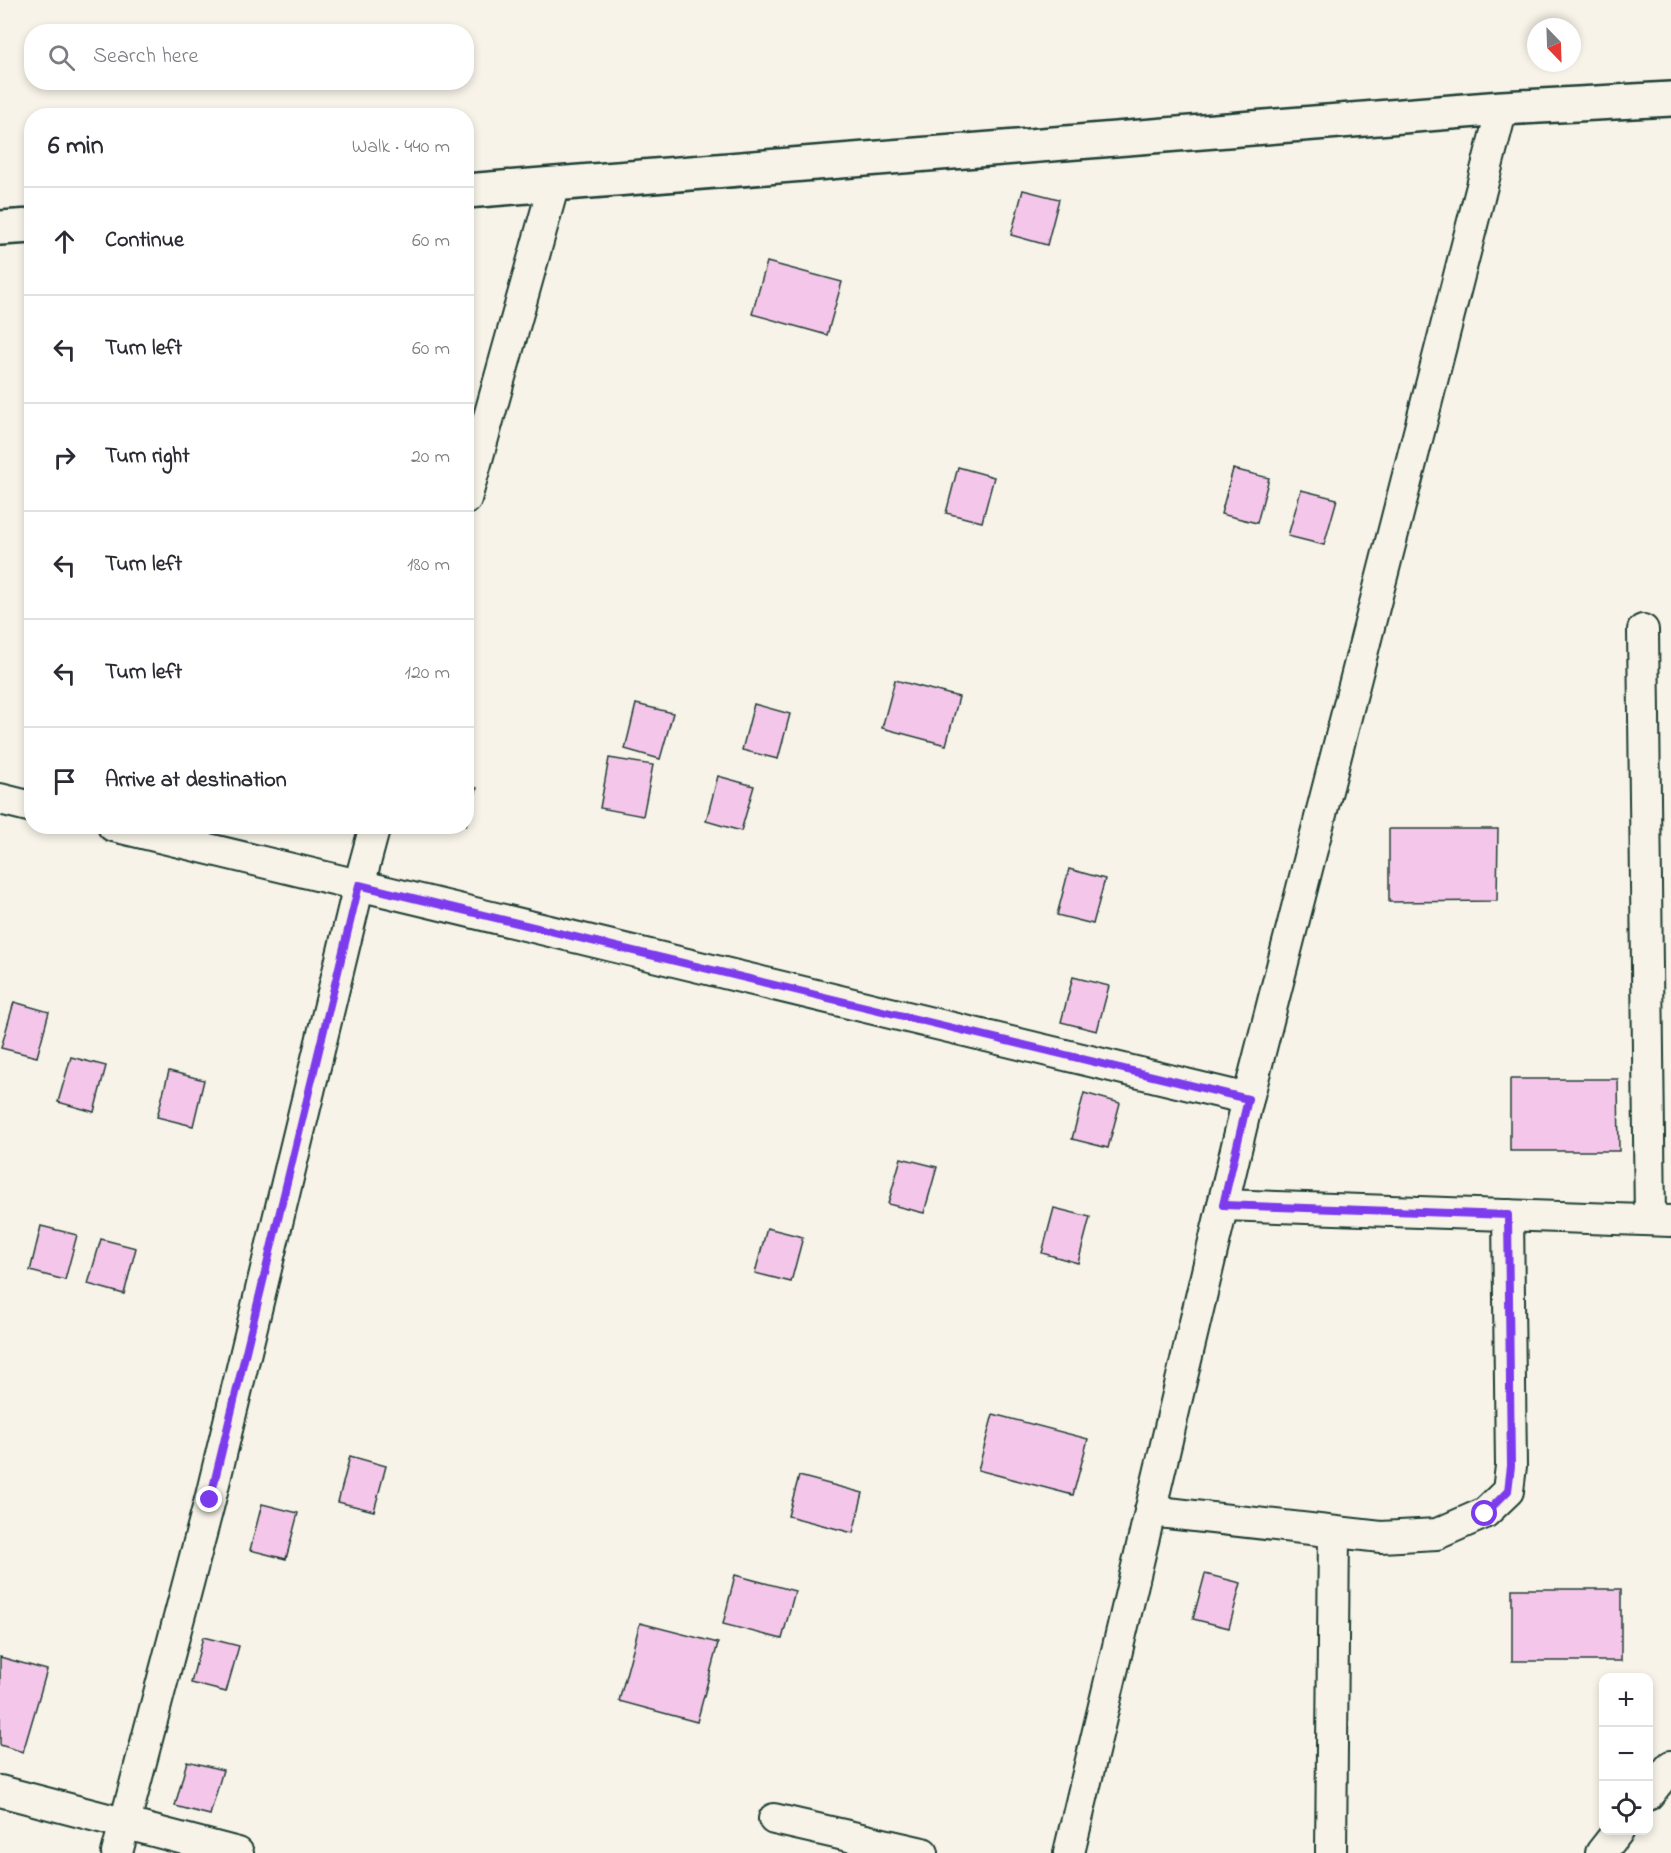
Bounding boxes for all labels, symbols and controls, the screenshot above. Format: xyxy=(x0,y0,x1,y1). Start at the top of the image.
north arrow xyxy=(1527,18,1581,72)
search box xyxy=(24,24,474,90)
icon: search xyxy=(45,41,78,74)
text: Search here xyxy=(93,41,198,73)
text: 6 min xyxy=(48,128,104,166)
text: Walk · 440 m xyxy=(352,133,450,162)
icon: ahead xyxy=(48,225,81,258)
text: Continue xyxy=(105,225,184,257)
text: 60 m xyxy=(412,227,450,256)
icon: left xyxy=(48,333,81,366)
text: Turn left xyxy=(105,333,182,365)
text: 60 m xyxy=(412,335,450,364)
icon: right xyxy=(48,441,81,474)
text: Turn right xyxy=(105,441,190,473)
text: 20 m xyxy=(411,443,450,472)
icon: left xyxy=(48,549,81,582)
text: Turn left xyxy=(105,549,182,581)
text: 180 m xyxy=(407,551,450,580)
icon: left xyxy=(48,657,81,690)
text: Turn left xyxy=(105,657,182,689)
text: 120 m xyxy=(405,659,450,688)
icon: arrive xyxy=(48,765,81,798)
text: Arrive at destination xyxy=(105,765,287,797)
route end xyxy=(196,1486,222,1512)
route start xyxy=(1471,1500,1497,1526)
map controls xyxy=(1599,1673,1653,1835)
button: + xyxy=(1599,1673,1653,1727)
button: − xyxy=(1599,1727,1653,1781)
button: locate xyxy=(1599,1781,1653,1835)

